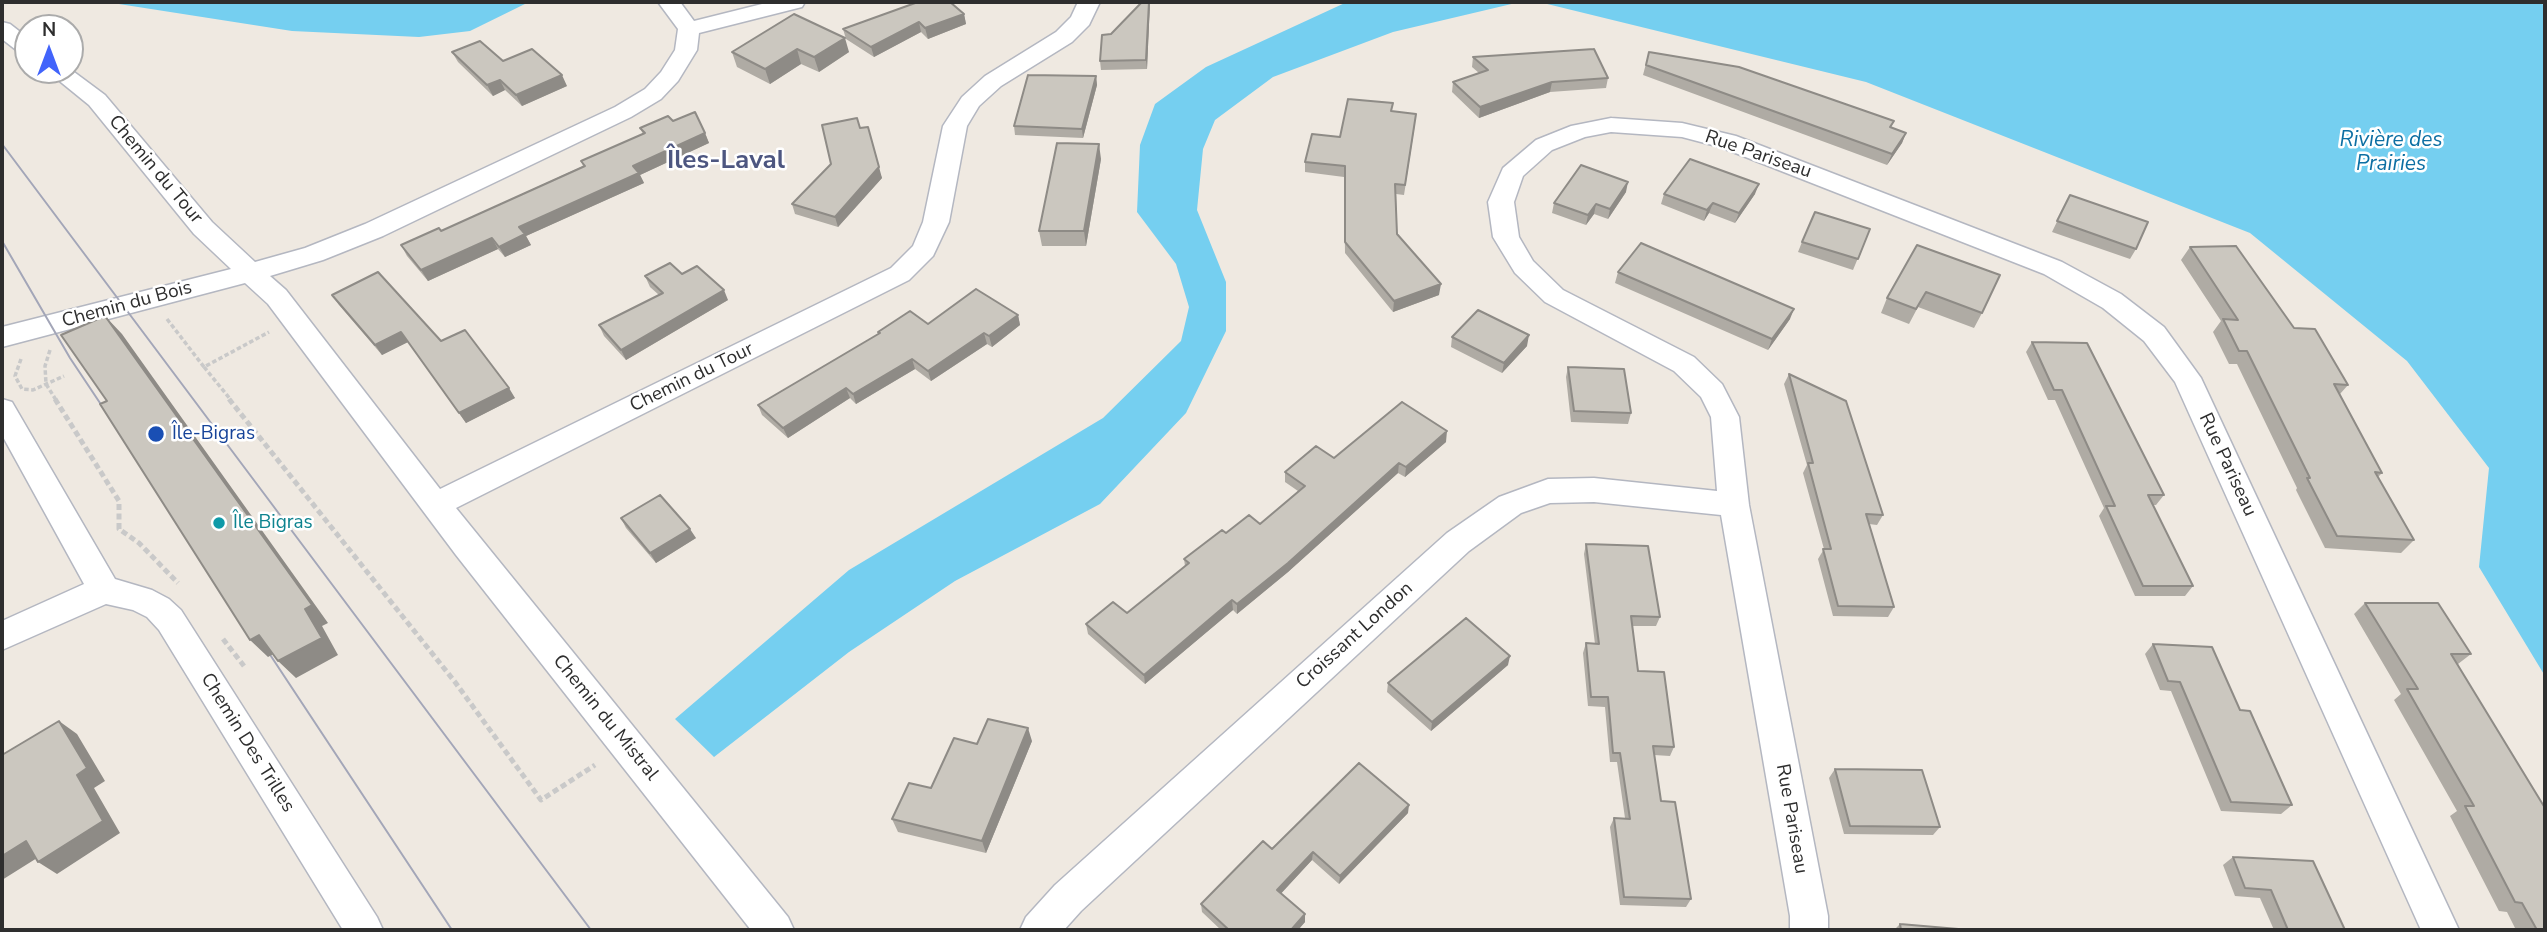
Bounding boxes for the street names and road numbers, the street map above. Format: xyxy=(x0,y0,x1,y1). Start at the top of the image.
street label: Chemin du Tour xyxy=(103,111,207,229)
street label: Rue Pariseau xyxy=(1702,126,1814,184)
street label: Chemin du Bois xyxy=(60,277,194,333)
street label: Chemin du Tour xyxy=(626,338,758,418)
street label: Rue Pariseau xyxy=(2193,410,2261,520)
street label: Croissant London xyxy=(1292,578,1418,694)
street label: Chemin du Mistral xyxy=(547,650,663,786)
street label: Chemin Des Trilles xyxy=(195,669,299,817)
street label: Rue Pariseau xyxy=(1770,762,1812,876)

